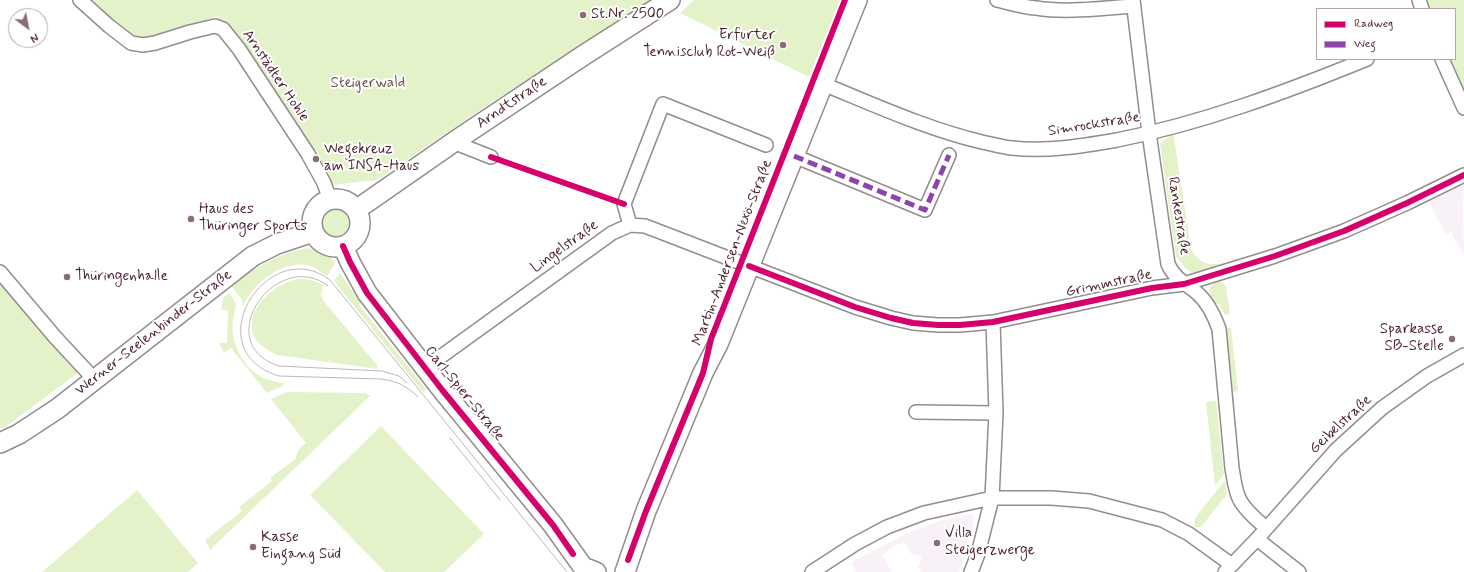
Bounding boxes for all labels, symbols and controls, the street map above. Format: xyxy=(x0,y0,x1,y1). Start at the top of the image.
place label: St.Nr. 2500 xyxy=(591,6,664,24)
north arrow xyxy=(8,8,48,48)
legend xyxy=(1316,8,1456,60)
marker: St.Nr. 2500 xyxy=(578,10,588,20)
text: Radweg xyxy=(1354,16,1393,32)
street label: Arnstädter Hohle xyxy=(238,27,312,125)
place label: Erfurter Tennisclub Rot-Weiß xyxy=(643,27,775,62)
text: N xyxy=(27,29,41,45)
text: Weg xyxy=(1354,36,1376,52)
marker: Erfurter Tennisclub Rot-Weiß xyxy=(778,40,788,50)
street label: Arndtstraße xyxy=(473,73,551,133)
park label: Steigerwald xyxy=(331,75,405,93)
street label: Simrockstraße xyxy=(1047,109,1141,141)
place label: Wegekreuz am INSA-Haus xyxy=(324,141,419,176)
marker: Wegekreuz am INSA-Haus xyxy=(311,154,321,164)
street label: Martin-Andersen-Nexö-Straße xyxy=(689,157,777,349)
street label: Rankestraße xyxy=(1163,176,1193,256)
place label: Haus des Thüringer Sports xyxy=(199,201,307,236)
marker: Haus des Thüringer Sports xyxy=(186,214,196,224)
street label: Lingelstraße xyxy=(528,217,602,277)
street label: Werner-Seelenbinder-Straße xyxy=(72,266,236,400)
street label: Grimmstraße xyxy=(1064,266,1154,302)
place label: Thüringenhalle xyxy=(75,268,168,286)
marker: Thüringenhalle xyxy=(62,272,72,282)
place label: Sparkasse SB-Stelle xyxy=(1380,321,1444,356)
marker: Sparkasse SB-Stelle xyxy=(1447,334,1457,344)
street label: Carl-Spier-Straße xyxy=(420,343,508,445)
street label: Geibelstraße xyxy=(1306,392,1376,458)
place label: Villa Steigerzwerge xyxy=(945,525,1035,560)
place label: Kasse Eingang Süd xyxy=(261,529,341,564)
marker: Villa Steigerzwerge xyxy=(932,538,942,548)
marker: Kasse Eingang Süd xyxy=(248,542,258,552)

